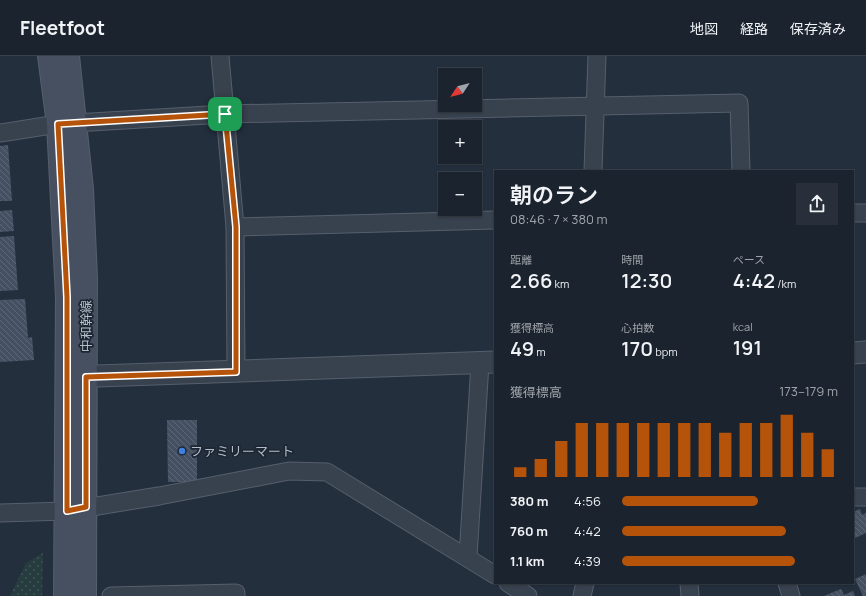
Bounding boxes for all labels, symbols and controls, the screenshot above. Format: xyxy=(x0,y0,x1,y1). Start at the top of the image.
text: Fleetfoot xyxy=(20,15,105,41)
text: 地図 xyxy=(690,19,718,38)
text: 経路 xyxy=(740,19,768,38)
text: 保存済み xyxy=(790,19,846,38)
north arrow xyxy=(438,68,482,112)
map controls xyxy=(438,68,482,216)
pin xyxy=(208,97,242,131)
icon: arrive xyxy=(214,103,236,125)
button: + xyxy=(438,120,482,164)
button: − xyxy=(438,172,482,216)
text: 朝のラン xyxy=(510,180,598,210)
button: share xyxy=(796,183,838,225)
text: 08:46 · 7 × 380 m xyxy=(510,210,608,228)
text: 距離 xyxy=(510,252,532,267)
text: 時間 xyxy=(621,252,643,267)
text: ペース xyxy=(733,252,765,267)
text: 2.66 xyxy=(510,267,552,294)
text: 12:30 xyxy=(621,267,672,294)
text: 4:42 xyxy=(733,267,775,294)
text: km xyxy=(552,276,569,291)
text: /km xyxy=(775,276,796,291)
street label: 中和幹線 xyxy=(77,300,95,352)
text: kcal xyxy=(733,319,753,334)
text: 獲得標高 xyxy=(510,320,554,335)
text: 心拍数 xyxy=(621,320,654,335)
text: 191 xyxy=(733,334,762,361)
text: 49 xyxy=(510,335,534,362)
text: 170 xyxy=(621,335,653,362)
text: m xyxy=(534,344,546,359)
text: bpm xyxy=(653,344,678,359)
text: 173–179 m xyxy=(779,382,838,400)
text: 獲得標高 xyxy=(510,383,562,401)
place label: ファミリーマート xyxy=(190,442,294,460)
marker: ファミリーマート xyxy=(177,446,187,456)
text: 380 m xyxy=(510,492,548,510)
text: 4:56 xyxy=(574,492,601,510)
text: 760 m xyxy=(510,522,548,540)
text: 4:42 xyxy=(574,522,601,540)
text: 1.1 km xyxy=(510,552,545,570)
text: 4:39 xyxy=(574,552,601,570)

